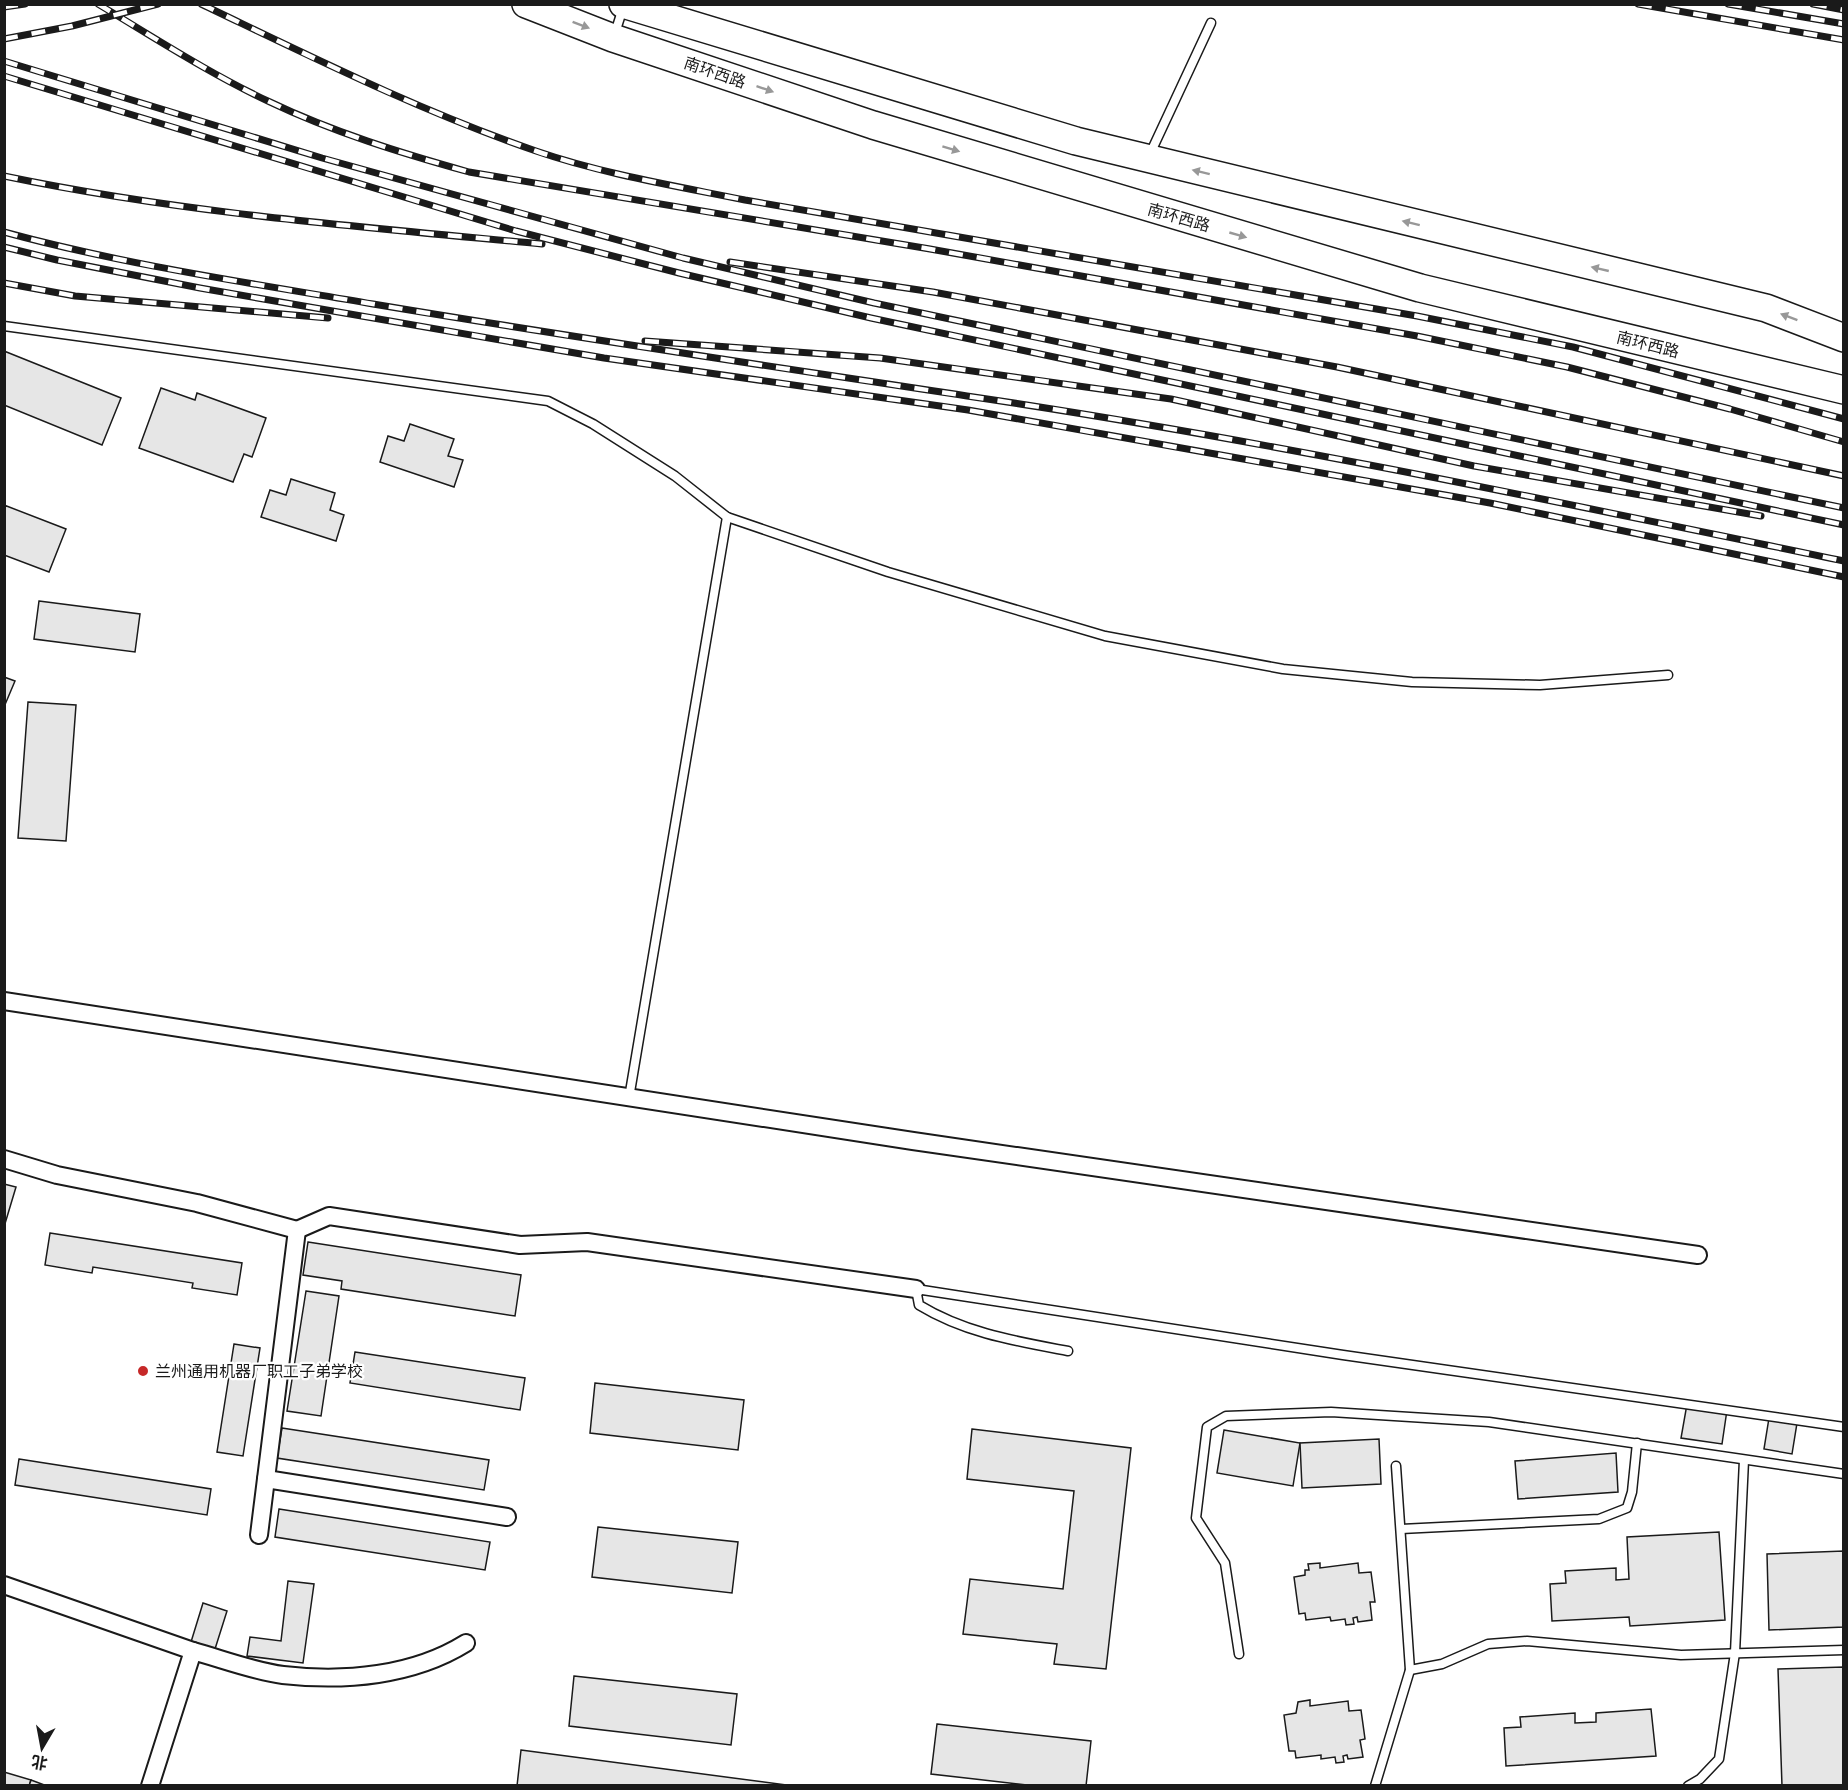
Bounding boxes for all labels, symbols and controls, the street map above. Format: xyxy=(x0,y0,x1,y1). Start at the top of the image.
one-way arrow xyxy=(572,21,590,31)
street label: 南环西路 xyxy=(682,52,749,91)
one-way arrow xyxy=(757,84,775,94)
one-way arrow xyxy=(942,145,960,154)
one-way arrow xyxy=(1192,166,1210,176)
street label: 南环西路 xyxy=(1146,199,1213,234)
one-way arrow xyxy=(1401,218,1420,228)
one-way arrow xyxy=(1229,231,1247,240)
one-way arrow xyxy=(1591,263,1609,273)
one-way arrow xyxy=(1780,312,1798,321)
street label: 南环西路 xyxy=(1615,327,1681,360)
place label: 兰州通用机器厂职工子弟学校 xyxy=(155,1361,363,1380)
marker: 兰州通用机器厂职工子弟学校 xyxy=(136,1364,150,1378)
north arrow xyxy=(12,1718,72,1778)
text: 北 xyxy=(30,1753,49,1774)

